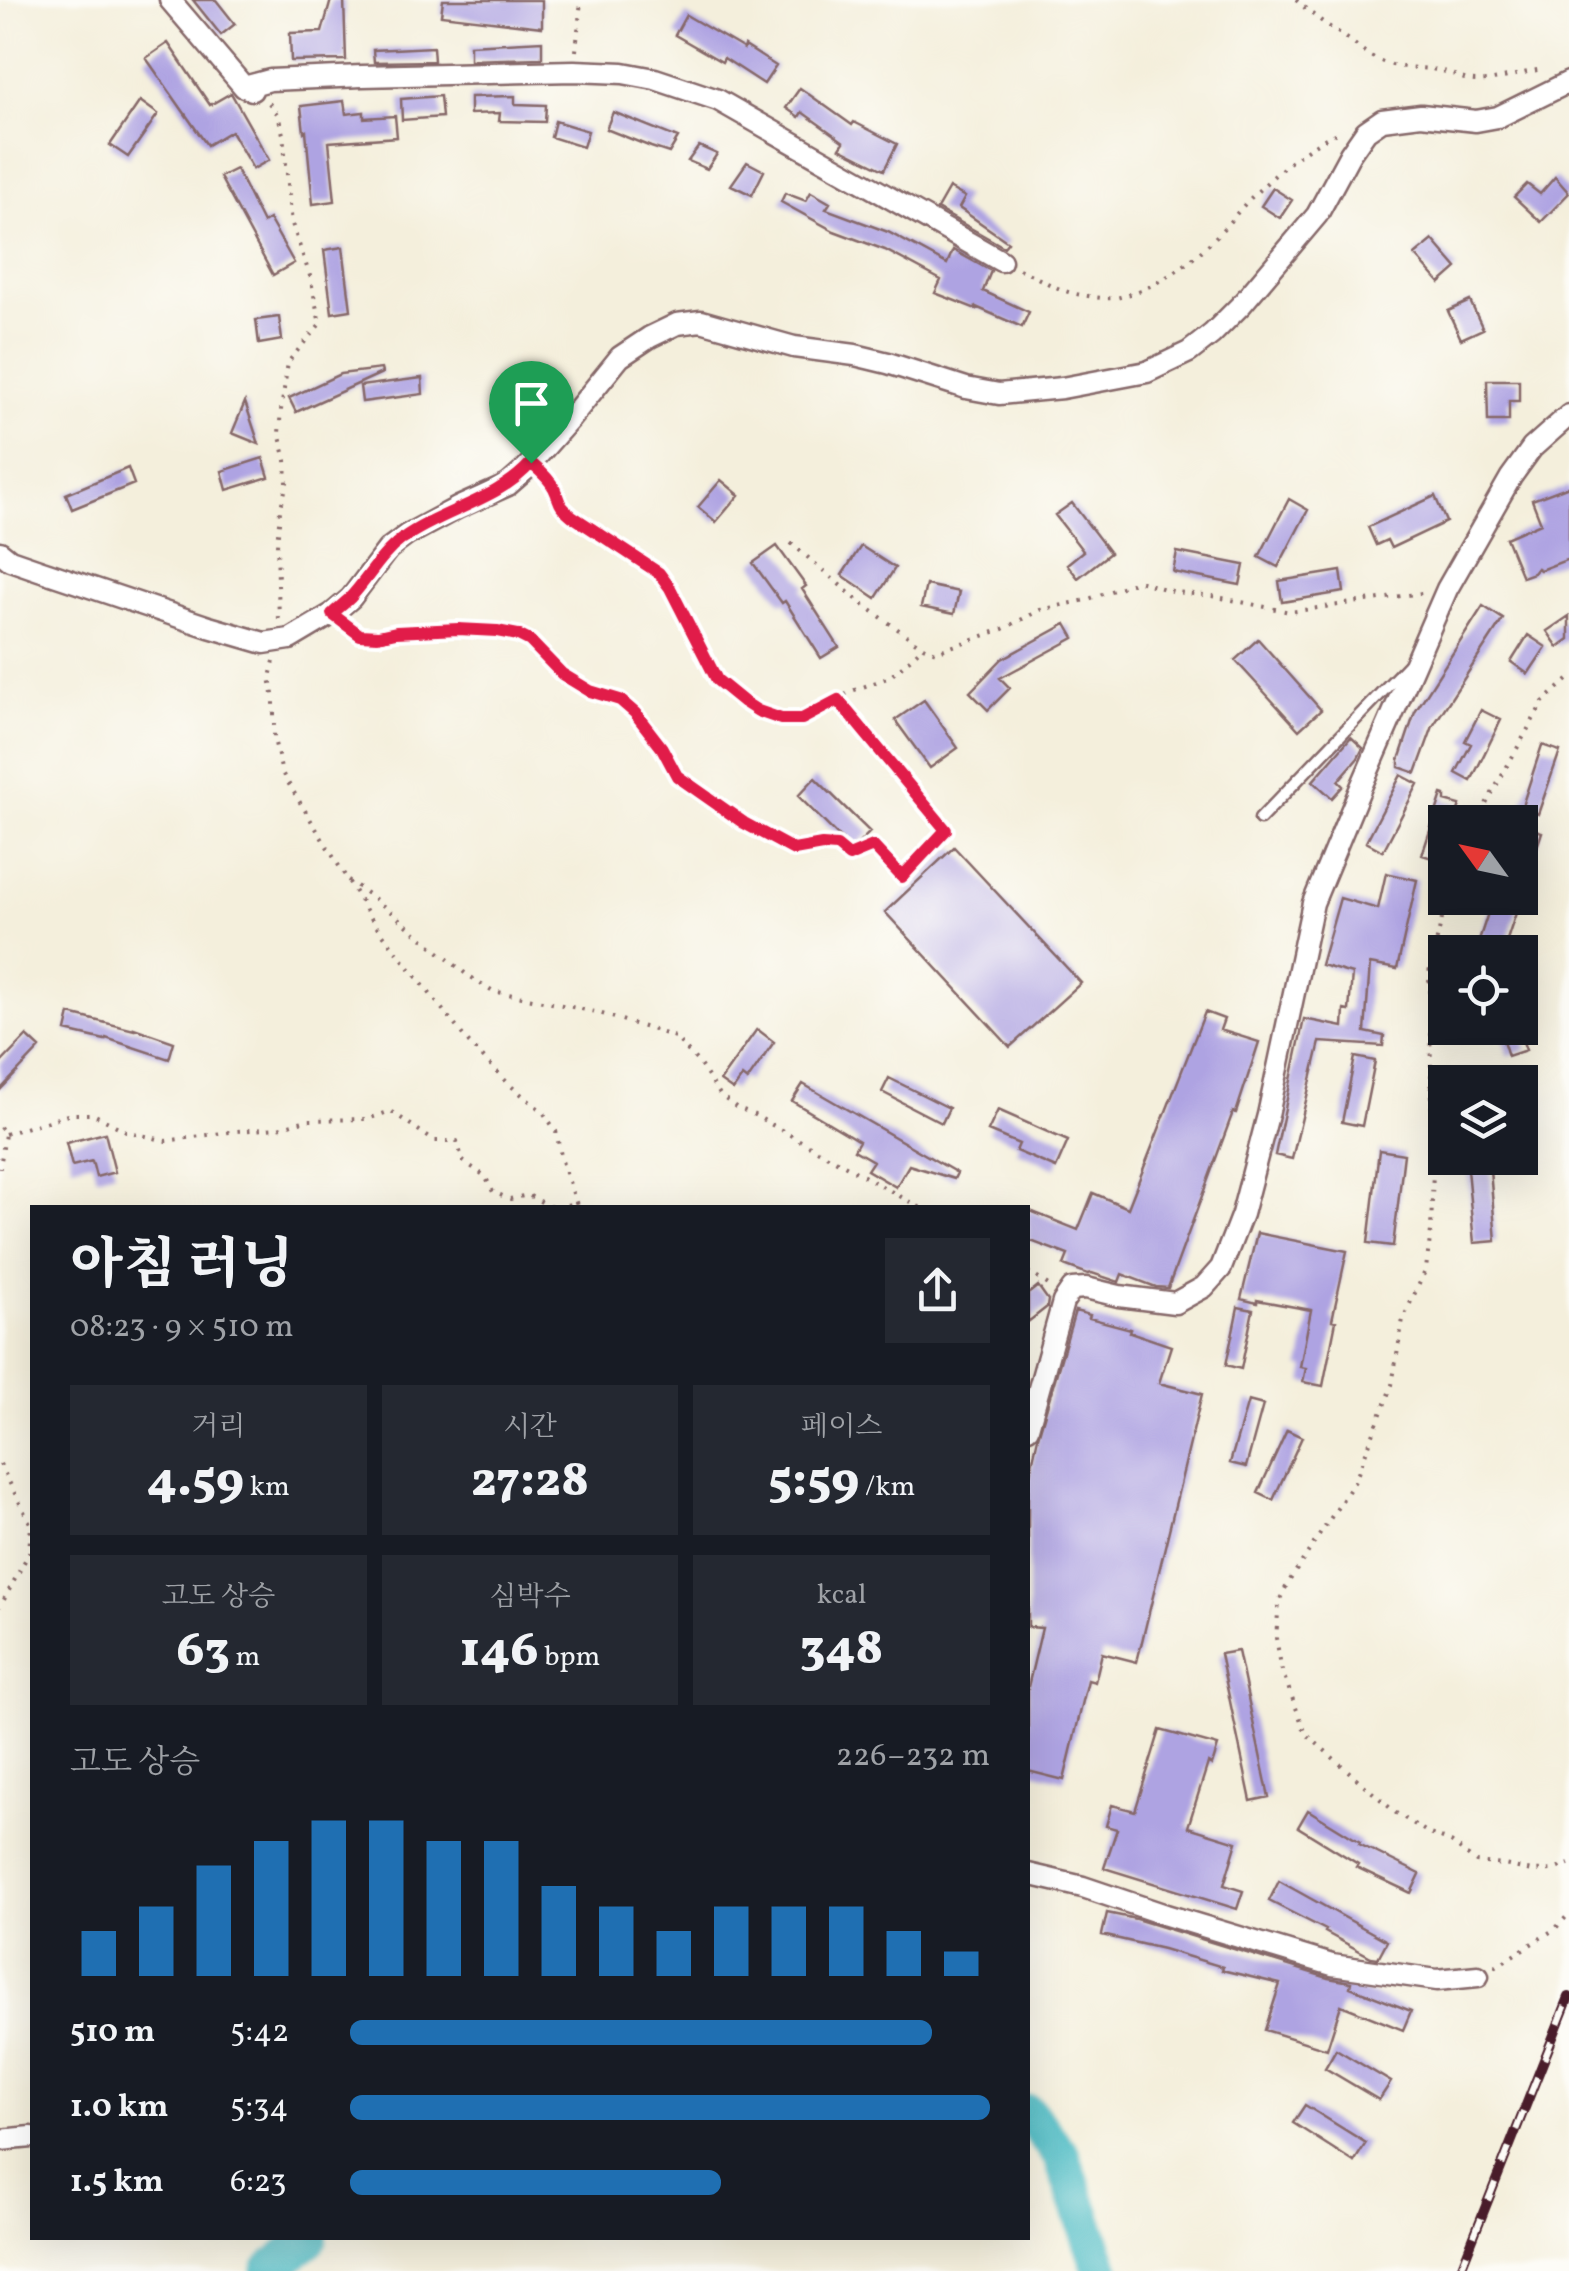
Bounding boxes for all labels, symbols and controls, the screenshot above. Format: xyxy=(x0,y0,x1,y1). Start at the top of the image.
pin xyxy=(489,361,574,464)
icon: arrive xyxy=(504,376,559,431)
north arrow xyxy=(1428,805,1538,915)
map controls xyxy=(1428,805,1538,1175)
button: locate xyxy=(1428,935,1538,1045)
button: layers xyxy=(1428,1065,1538,1175)
text: 아침 러닝 xyxy=(70,1230,294,1306)
button: share xyxy=(885,1238,990,1343)
text: 08:23 · 9 × 510 m xyxy=(70,1306,294,1350)
text: 거리 xyxy=(191,1408,245,1447)
text: 시간 xyxy=(503,1408,557,1447)
text: 페이스 xyxy=(801,1408,882,1447)
text: 4.59 xyxy=(147,1447,244,1517)
text: 27:28 xyxy=(471,1447,589,1517)
text: 5:59 xyxy=(768,1447,859,1517)
text: km xyxy=(244,1468,290,1507)
text: /km xyxy=(859,1468,915,1507)
text: kcal xyxy=(817,1576,867,1615)
text: 고도 상승 xyxy=(161,1578,275,1617)
text: 심박수 xyxy=(489,1578,571,1617)
text: 348 xyxy=(800,1615,883,1685)
text: 63 xyxy=(176,1617,230,1687)
text: 146 xyxy=(460,1617,539,1687)
text: m xyxy=(230,1638,260,1677)
text: bpm xyxy=(539,1638,600,1677)
text: 226–232 m xyxy=(836,1735,990,1779)
text: 고도 상승 xyxy=(70,1742,200,1786)
text: 510 m xyxy=(70,2011,155,2055)
text: 5:42 xyxy=(230,2011,289,2055)
text: 1.0 km xyxy=(70,2086,168,2130)
text: 5:34 xyxy=(230,2086,288,2130)
text: 1.5 km xyxy=(70,2161,164,2205)
text: 6:23 xyxy=(230,2161,286,2205)

